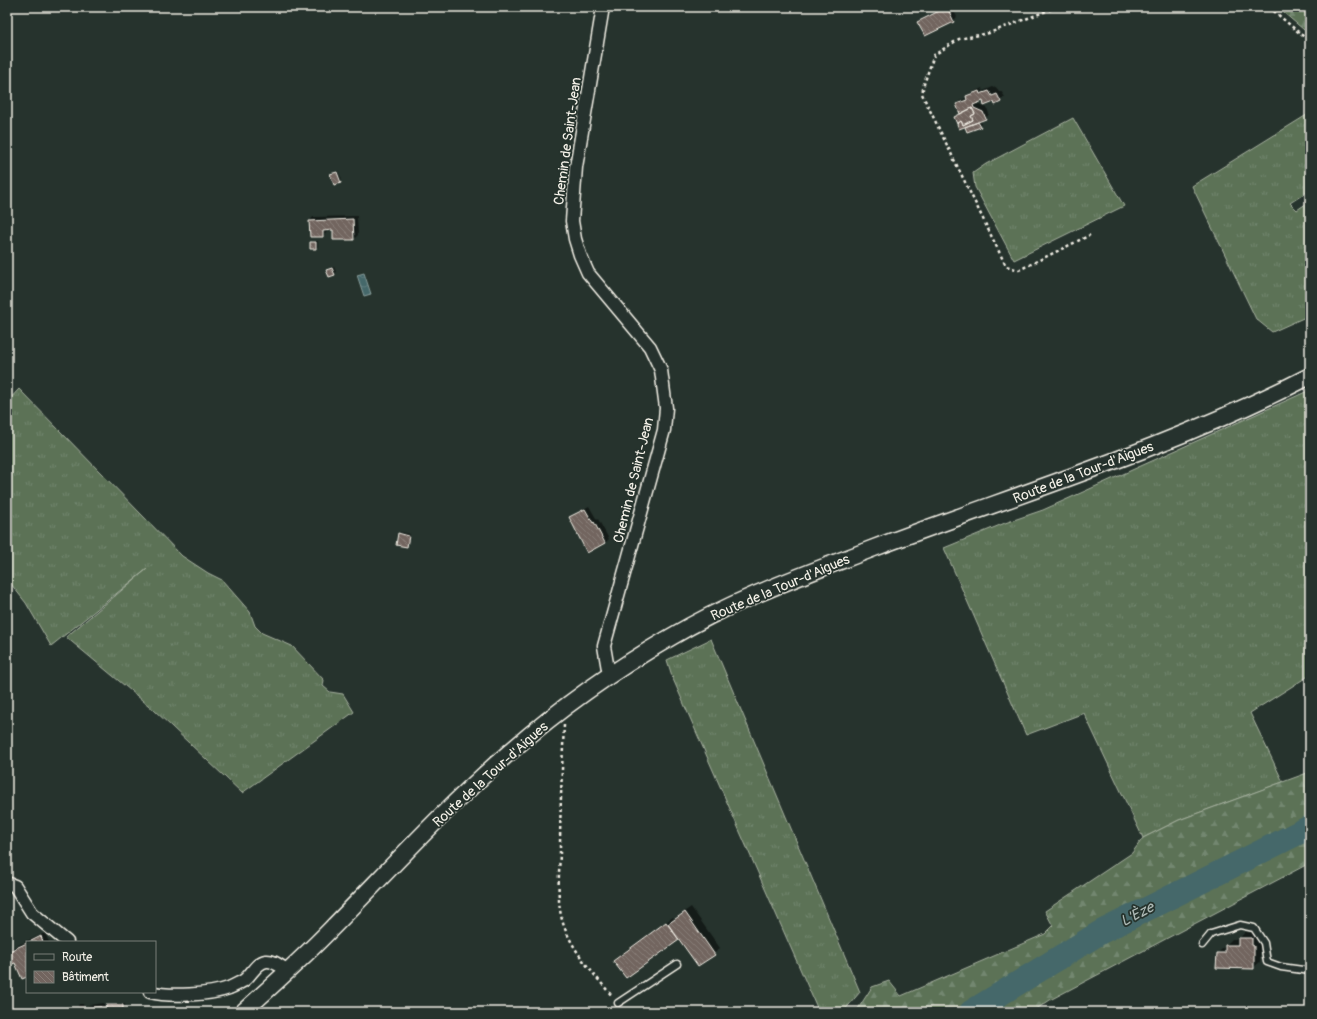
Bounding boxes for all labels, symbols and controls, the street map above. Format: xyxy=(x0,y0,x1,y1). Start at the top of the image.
street label: Chemin de Saint-Jean xyxy=(550,76,585,206)
street label: Chemin de Saint-Jean xyxy=(610,416,657,545)
street label: Route de la Tour-d'Aigues xyxy=(1010,438,1157,507)
street label: Route de la Tour-d'Aigues xyxy=(708,550,853,624)
street label: Route de la Tour-d'Aigues xyxy=(429,718,552,831)
water label: L'Èze xyxy=(1117,897,1159,931)
legend xyxy=(26,941,156,993)
text: Route xyxy=(62,950,92,965)
text: Bâtiment xyxy=(62,970,109,985)

